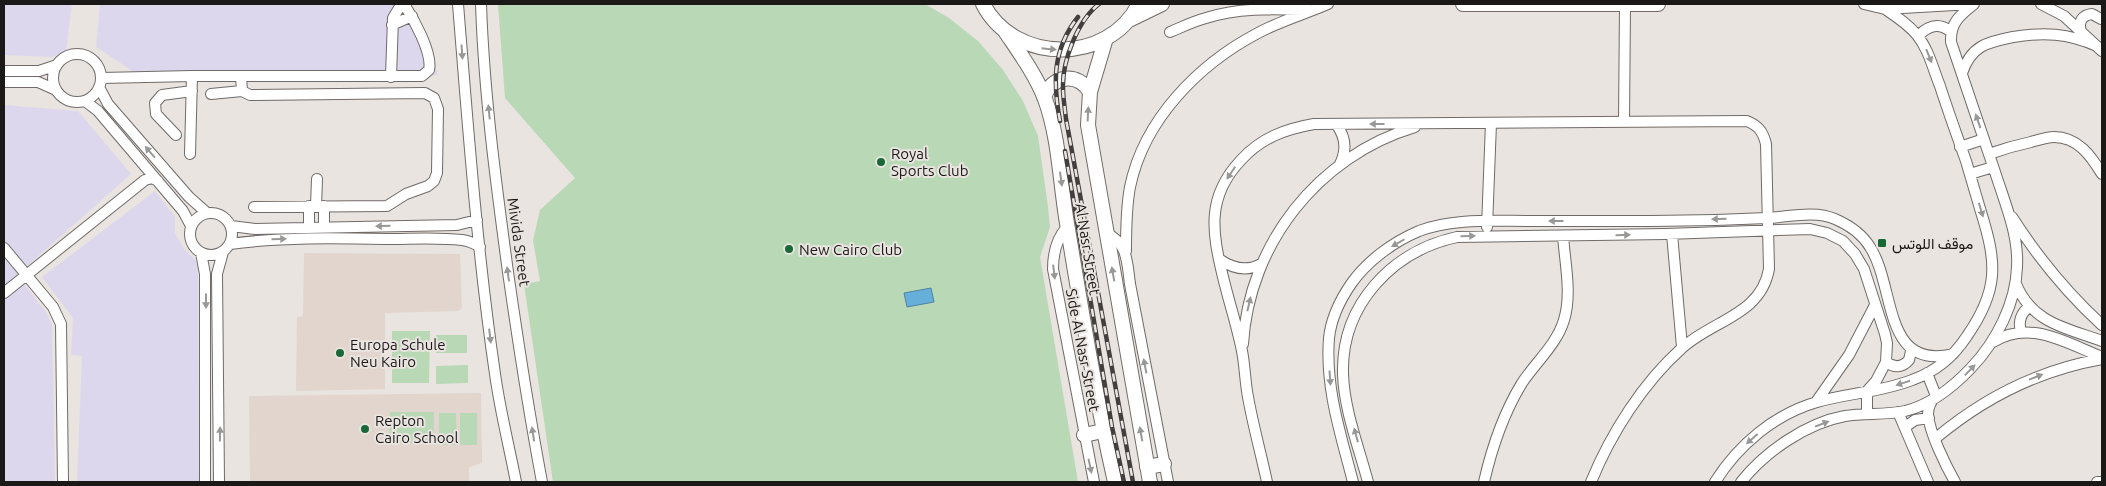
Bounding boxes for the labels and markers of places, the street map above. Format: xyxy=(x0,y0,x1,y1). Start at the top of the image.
place label: Royal Sports Club xyxy=(891,145,968,179)
marker: Royal Sports Club xyxy=(875,156,887,168)
place label: موقف اللوتس xyxy=(1892,235,1973,254)
marker: موقف اللوتس xyxy=(1876,237,1888,249)
place label: New Cairo Club xyxy=(799,241,902,258)
marker: New Cairo Club xyxy=(783,243,795,255)
place label: Europa Schule Neu Kairo xyxy=(350,336,445,370)
marker: Europa Schule Neu Kairo xyxy=(334,347,346,359)
place label: Repton Cairo School xyxy=(375,412,458,446)
marker: Repton Cairo School xyxy=(359,423,371,435)

